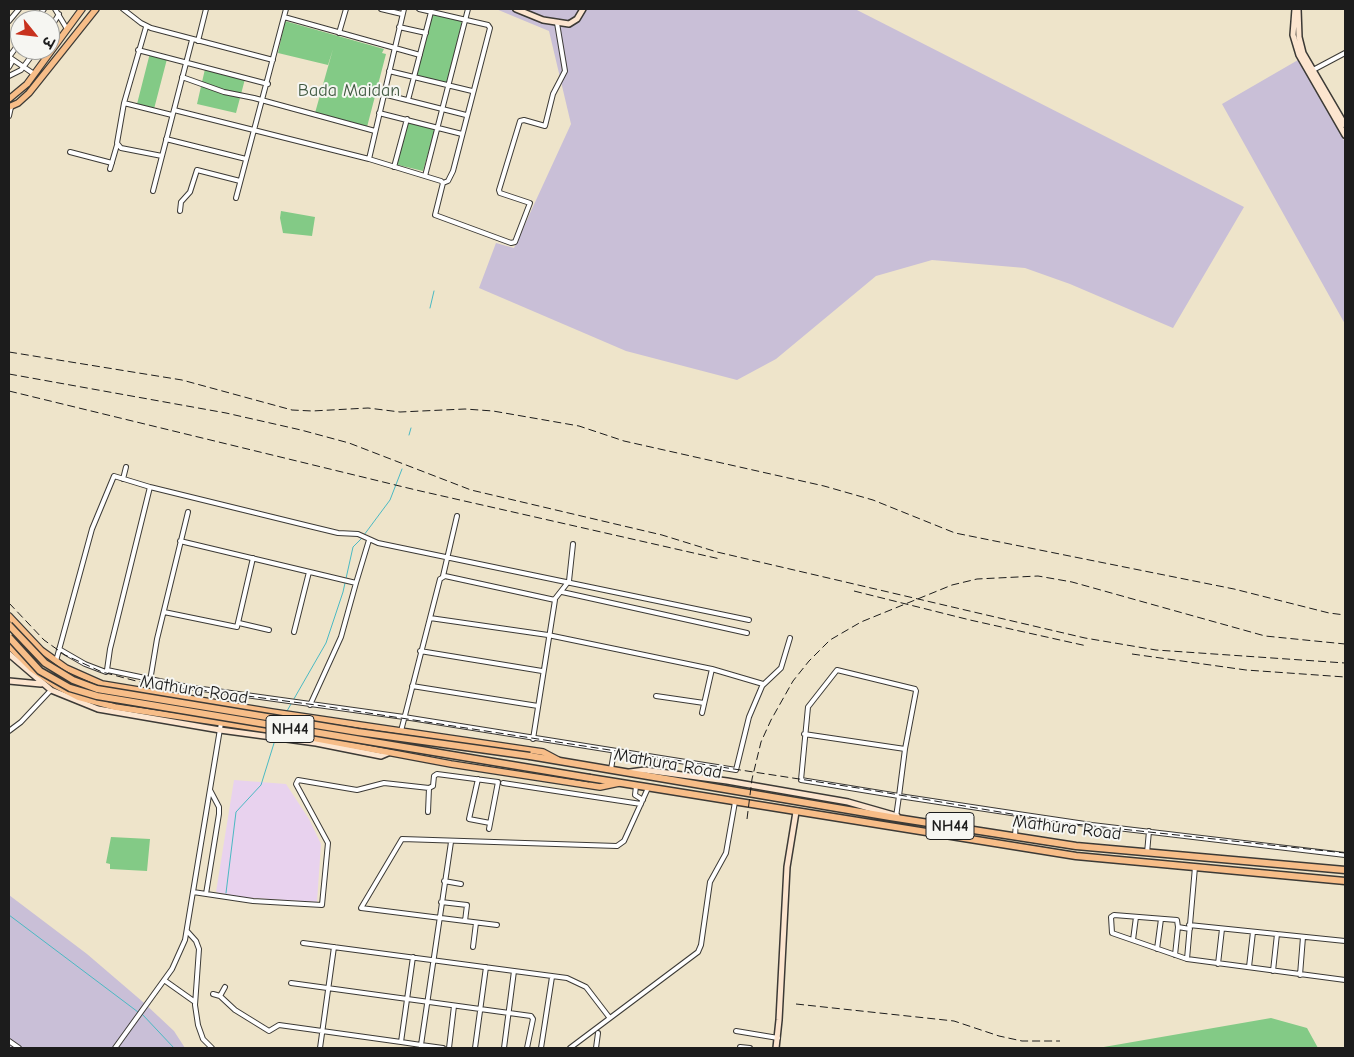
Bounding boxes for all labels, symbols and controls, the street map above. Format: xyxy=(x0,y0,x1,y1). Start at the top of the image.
north arrow xyxy=(10,10,60,60)
text: उ xyxy=(38,34,57,50)
park label: Bada Maidan xyxy=(298,80,400,102)
street label: Mathura Road xyxy=(138,671,250,709)
road number: NH44 xyxy=(266,716,314,742)
street label: Mathura Road xyxy=(612,744,724,784)
street label: Mathura Road xyxy=(1011,811,1123,845)
road number: NH44 xyxy=(926,812,974,839)

